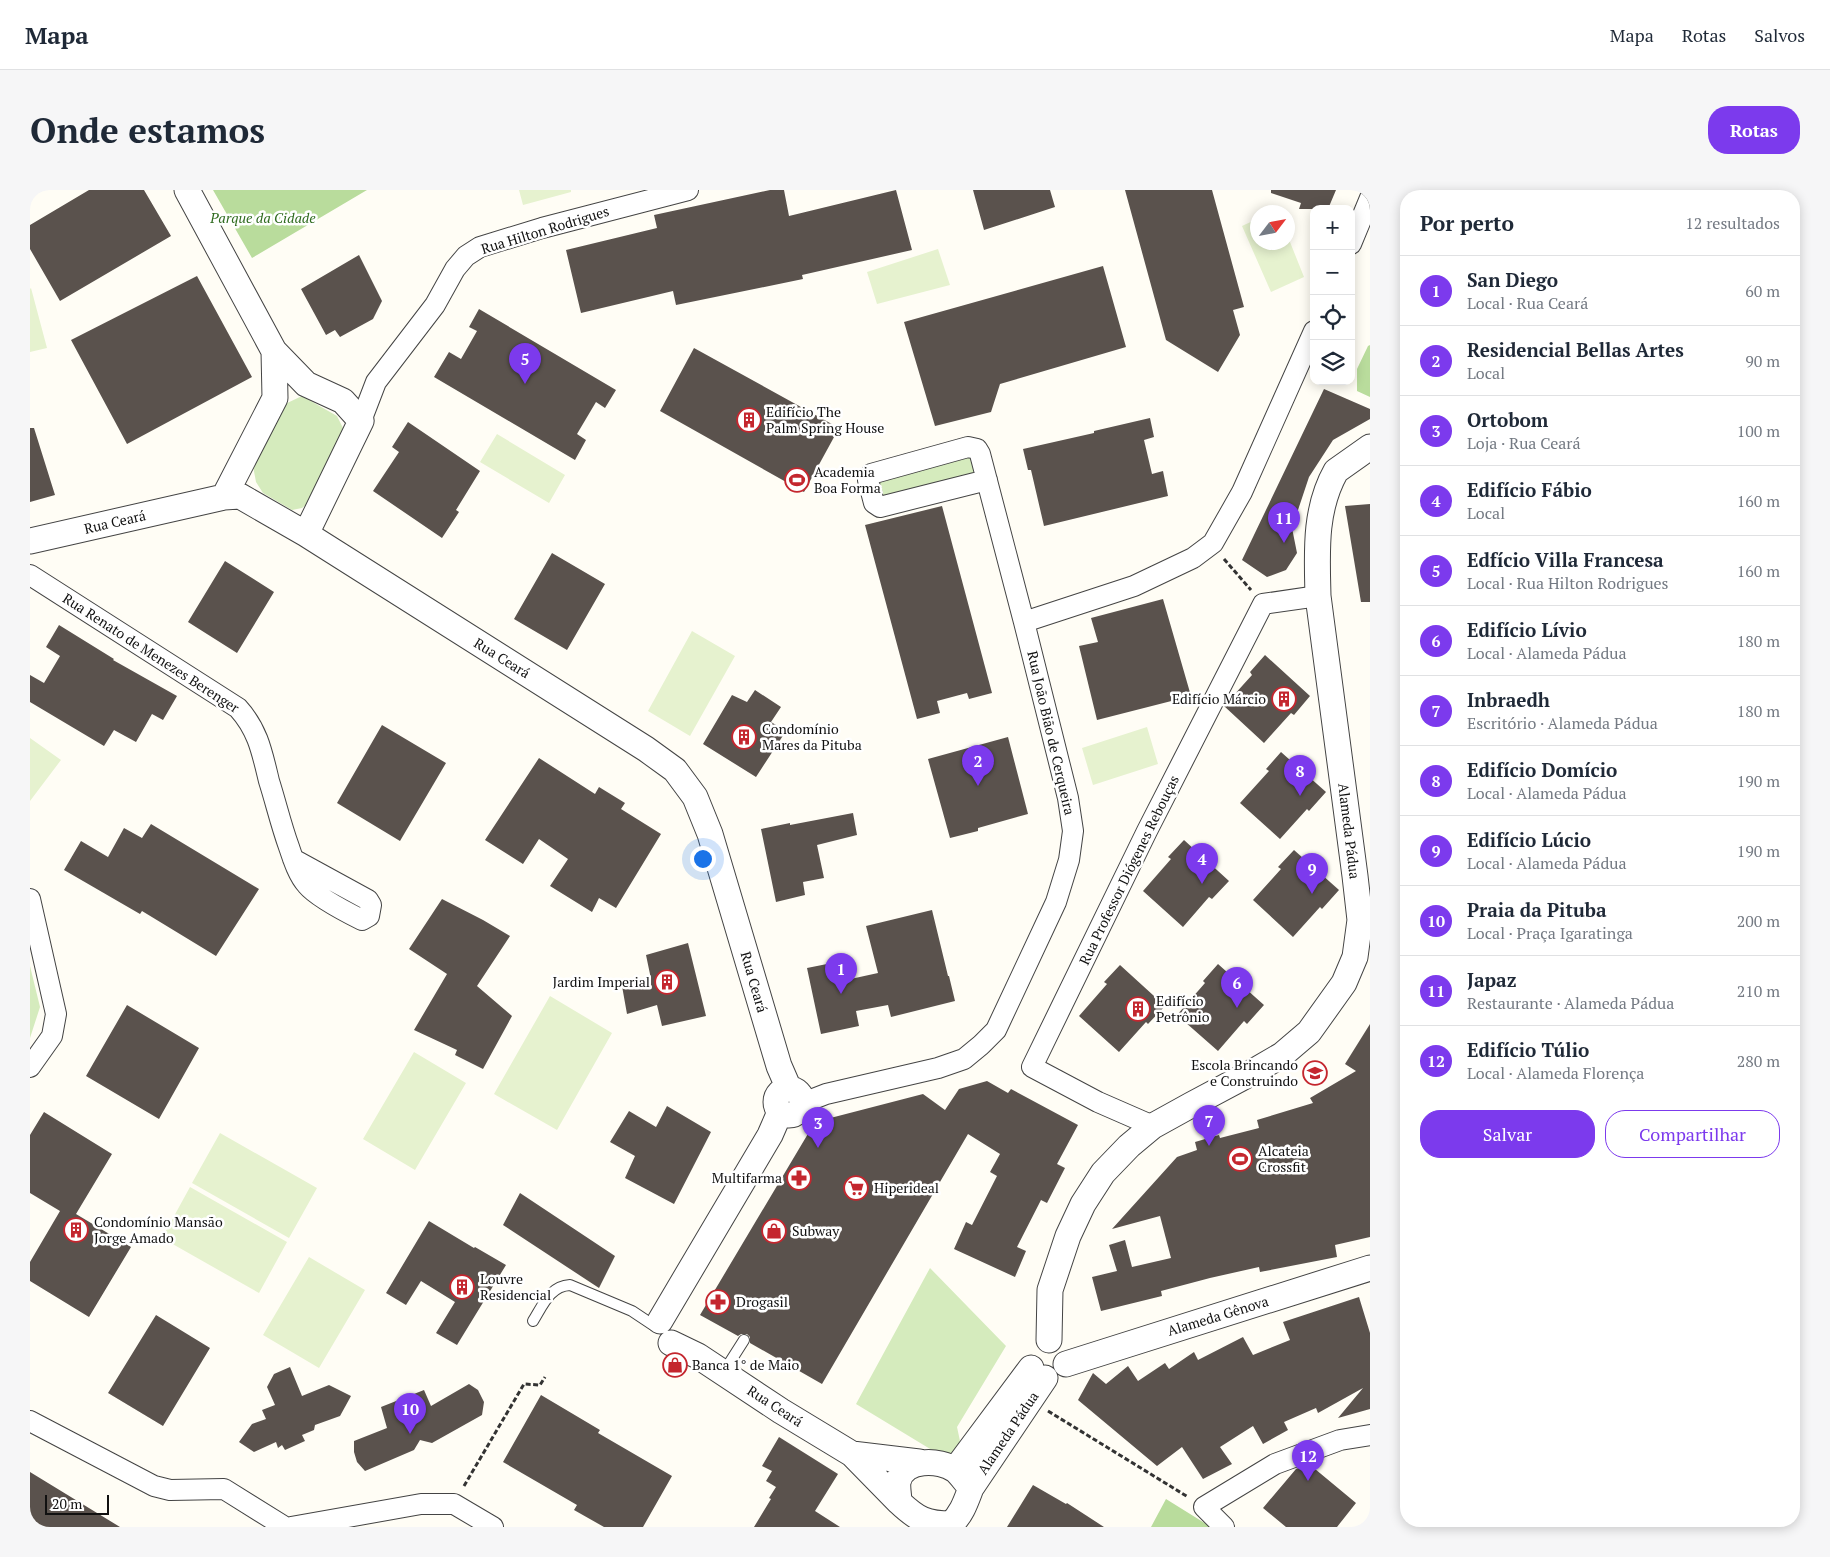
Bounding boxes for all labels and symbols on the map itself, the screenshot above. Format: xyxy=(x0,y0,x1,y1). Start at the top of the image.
street label: Rua Hilton Rodrigues xyxy=(478,201,611,258)
north arrow xyxy=(1250,205,1295,250)
park label: Parque da Cidade xyxy=(209,208,316,227)
pin: 5 xyxy=(509,343,541,384)
place label: Edifício The Palm Spring House xyxy=(766,402,884,437)
building icon: Edifício The Palm Spring House xyxy=(736,407,762,433)
place label: Academia Boa Forma xyxy=(814,462,881,497)
sports icon: Academia Boa Forma xyxy=(784,467,810,493)
pin: 11 xyxy=(1268,502,1300,543)
street label: Rua Ceará xyxy=(82,505,148,538)
street label: Rua Renato de Menezes Berenger xyxy=(59,588,244,717)
street label: Rua Ceará xyxy=(471,633,534,682)
street label: Rua João Bião de Cerqueira xyxy=(1023,649,1080,817)
building icon: Edifício Márcio xyxy=(1271,686,1297,712)
place label: Edifício Márcio xyxy=(1172,689,1266,708)
place label: Condomínio Mares da Pituba xyxy=(762,719,862,754)
building icon: Condomínio Mares da Pituba xyxy=(731,724,757,750)
pin: 2 xyxy=(962,745,994,786)
pin: 8 xyxy=(1284,755,1316,796)
street label: Rua Professor Diógenes Rebouças xyxy=(1074,772,1183,968)
street label: Alameda Pádua xyxy=(1334,782,1365,880)
pin: 4 xyxy=(1186,843,1218,884)
your location xyxy=(690,846,716,872)
pin: 9 xyxy=(1296,853,1328,894)
street label: Rua Ceará xyxy=(737,949,772,1015)
pin: 1 xyxy=(825,953,857,994)
pin: 6 xyxy=(1221,967,1253,1008)
building icon: Jardim Imperial xyxy=(654,969,680,995)
place label: Jardim Imperial xyxy=(552,972,650,991)
place label: Edifício Petrônio xyxy=(1156,991,1210,1026)
building icon: Edifício Petrônio xyxy=(1125,996,1151,1022)
place label: Escola Brincando e Construindo xyxy=(1191,1055,1298,1090)
school or university icon: Escola Brincando e Construindo xyxy=(1302,1060,1328,1086)
pin: 7 xyxy=(1193,1105,1225,1146)
pin: 3 xyxy=(802,1107,834,1148)
place label: Alcateia Crossfit xyxy=(1258,1141,1309,1176)
sports icon: Alcateia Crossfit xyxy=(1227,1146,1253,1172)
pharmacy icon: Multifarma xyxy=(786,1165,812,1191)
place label: Multifarma xyxy=(712,1168,782,1187)
supermarket icon: Hiperideal xyxy=(843,1175,869,1201)
place label: Hiperideal xyxy=(874,1178,939,1197)
place label: Condomínio Mansão Jorge Amado xyxy=(94,1212,223,1247)
building icon: Condomínio Mansão Jorge Amado xyxy=(63,1217,89,1243)
shop icon: Subway xyxy=(761,1218,787,1244)
place label: Subway xyxy=(792,1221,840,1240)
place label: Louvre Residencial xyxy=(480,1269,551,1304)
building icon: Louvre Residencial xyxy=(449,1274,475,1300)
pharmacy icon: Drogasil xyxy=(705,1289,731,1315)
street label: Alameda Gênova xyxy=(1165,1291,1271,1340)
place label: Drogasil xyxy=(736,1292,788,1311)
shop icon: Banca 1° de Maio xyxy=(662,1352,688,1378)
place label: Banca 1° de Maio xyxy=(692,1355,799,1374)
street label: Rua Ceará xyxy=(744,1381,807,1431)
street label: Alameda Pádua xyxy=(973,1387,1042,1478)
pin: 10 xyxy=(394,1393,426,1434)
pin: 12 xyxy=(1292,1440,1324,1481)
scale bar xyxy=(45,1492,109,1515)

